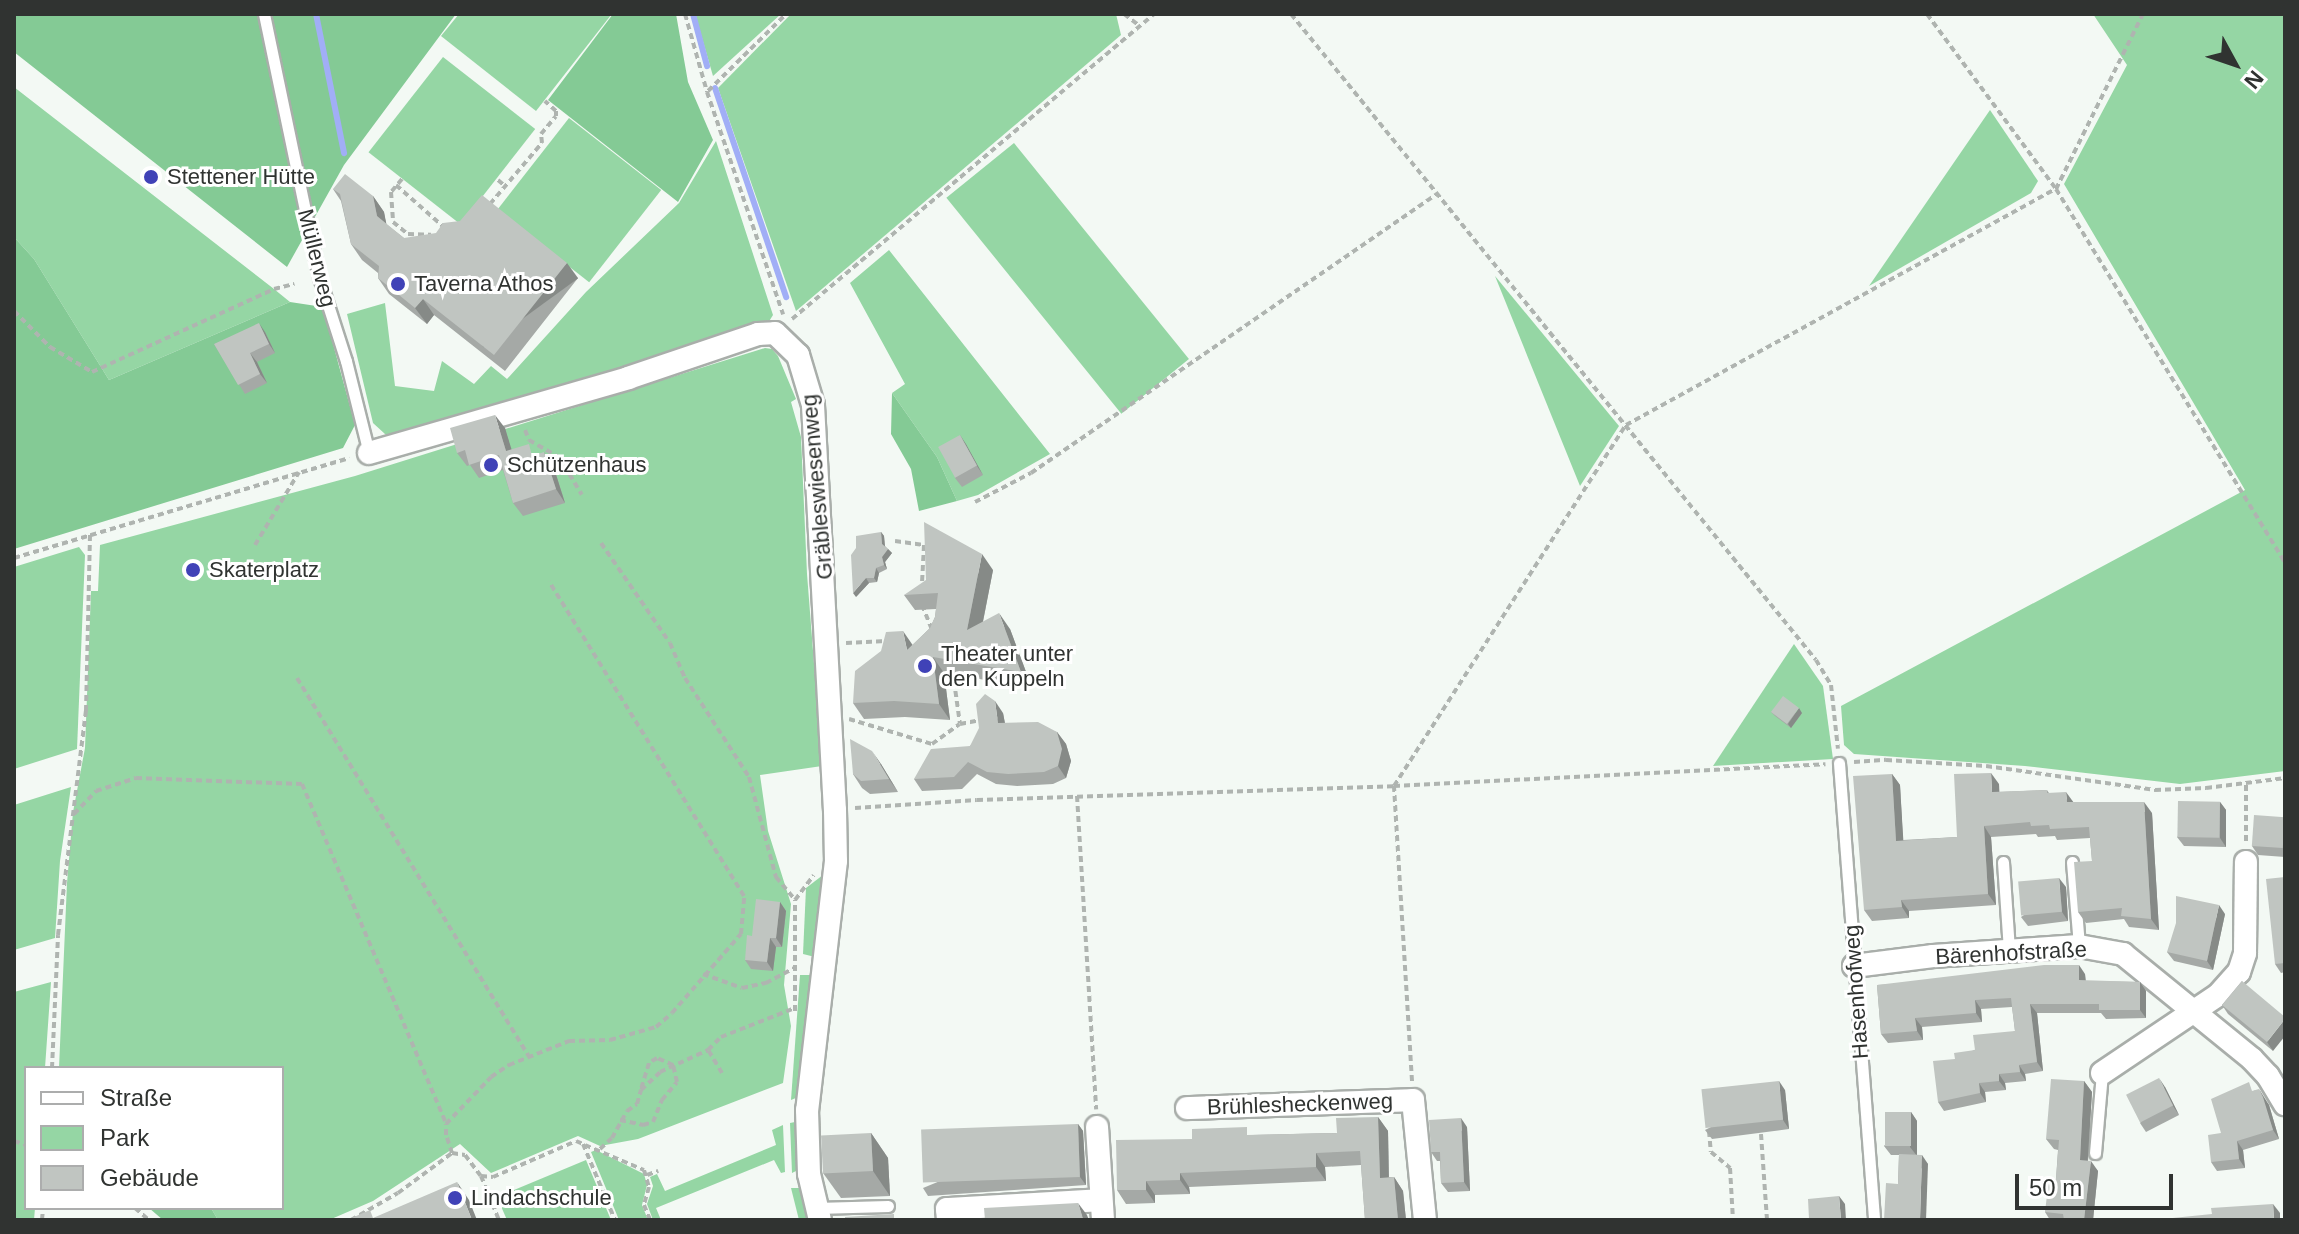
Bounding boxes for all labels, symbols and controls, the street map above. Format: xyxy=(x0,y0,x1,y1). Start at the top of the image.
north arrow xyxy=(2195,24,2275,104)
text: N xyxy=(2239,66,2268,94)
place label: Stettener Hütte xyxy=(167,164,315,190)
marker: Stettener Hütte xyxy=(142,168,160,186)
street label: Müllerweg xyxy=(292,206,342,310)
place label: Taverna Athos xyxy=(414,271,555,297)
marker: Taverna Athos xyxy=(389,275,407,293)
street label: Gräbleswiesenweg xyxy=(796,393,838,581)
place label: Schützenhaus xyxy=(507,452,646,478)
marker: Schützenhaus xyxy=(482,456,500,474)
place label: Skaterplatz xyxy=(209,557,319,583)
marker: Skaterplatz xyxy=(184,561,202,579)
place label: Theater unter den Kuppeln xyxy=(941,640,1073,692)
marker: Theater unter den Kuppeln xyxy=(916,657,934,675)
street label: Hasenhofweg xyxy=(1838,924,1874,1060)
street label: Bärenhofstraße xyxy=(1935,936,2087,970)
legend xyxy=(24,1066,284,1210)
text: Straße xyxy=(100,1084,172,1111)
street label: Brühlesheckenweg xyxy=(1207,1088,1393,1120)
text: Park xyxy=(100,1124,149,1151)
scale bar xyxy=(2019,1158,2177,1208)
text: Gebäude xyxy=(100,1164,199,1191)
text: 50 m xyxy=(2029,1174,2082,1201)
place label: Lindachschule xyxy=(471,1185,612,1211)
marker: Lindachschule xyxy=(446,1189,464,1207)

